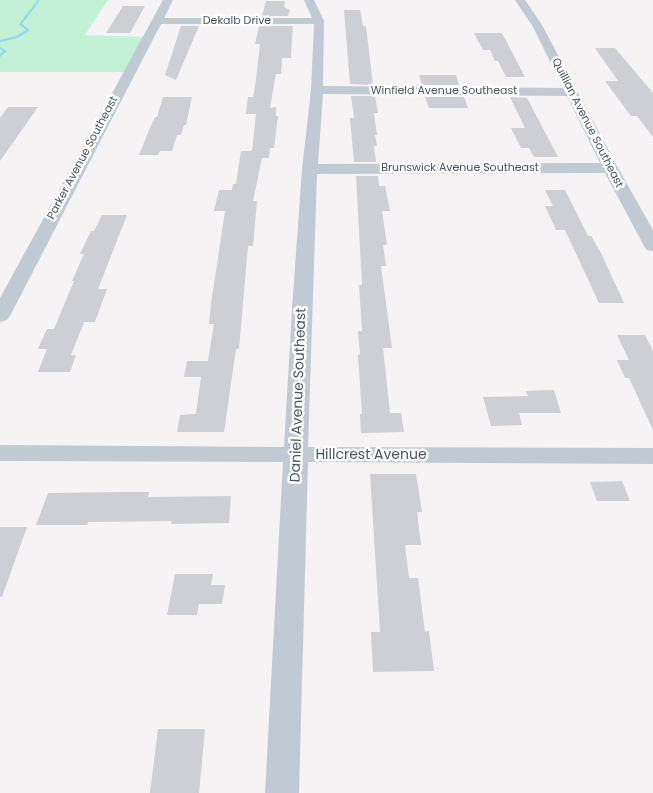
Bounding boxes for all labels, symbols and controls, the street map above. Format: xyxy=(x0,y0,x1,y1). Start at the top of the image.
street label: Dekalb Drive xyxy=(203,14,271,28)
street label: Quillian Avenue Southeast xyxy=(548,56,626,190)
street label: Winfield Avenue Southeast xyxy=(371,84,517,98)
street label: Parker Avenue Southeast xyxy=(45,94,121,222)
street label: Brunswick Avenue Southeast xyxy=(381,161,539,175)
street label: Daniel Avenue Southeast xyxy=(288,307,310,483)
street label: Hillcrest Avenue xyxy=(315,447,427,463)

